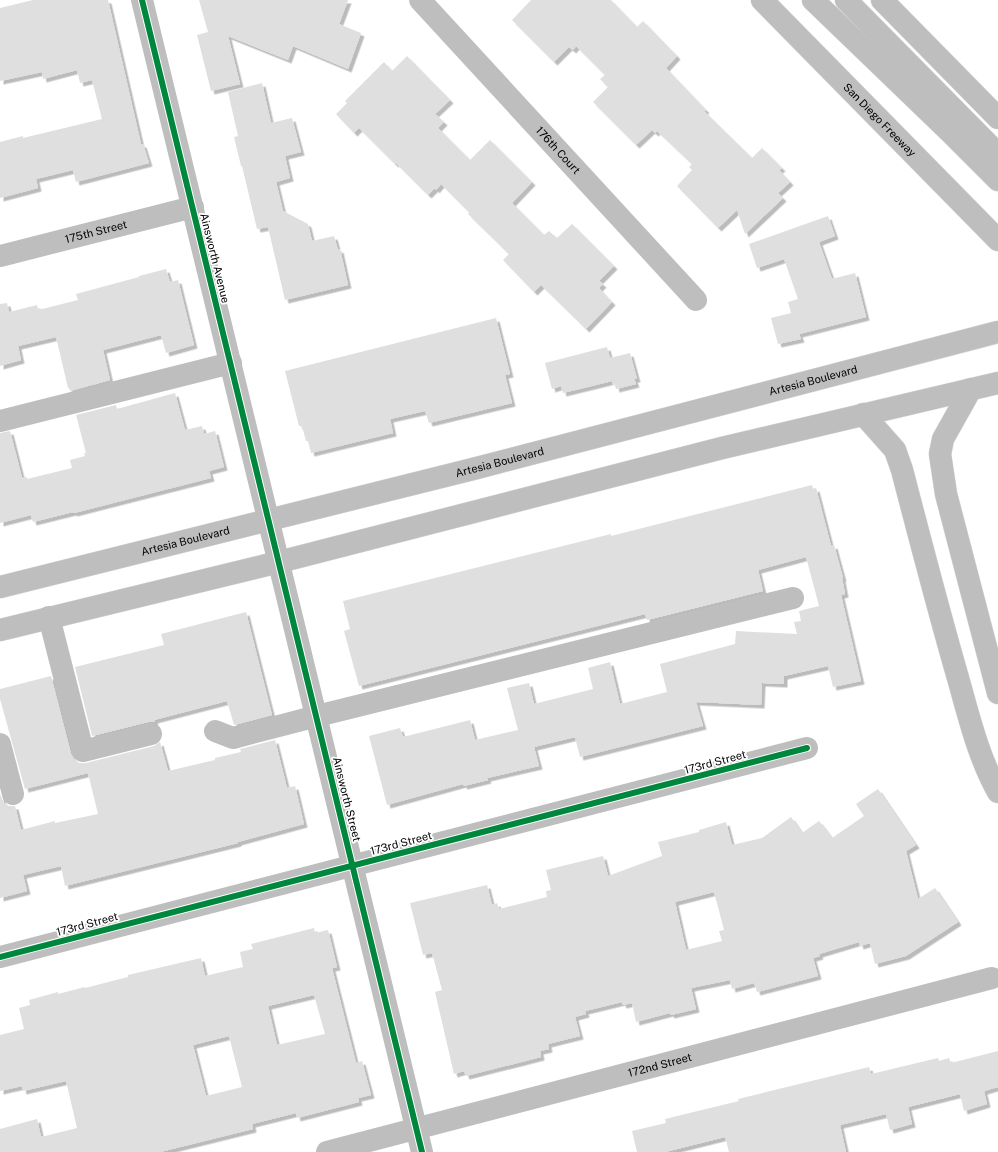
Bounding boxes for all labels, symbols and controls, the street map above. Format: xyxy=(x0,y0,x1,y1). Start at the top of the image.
street label: San Diego Freeway xyxy=(841,81,918,159)
street label: 176th Court xyxy=(533,124,583,176)
street label: Ainsworth Avenue xyxy=(198,212,232,304)
street label: 175th Street xyxy=(64,218,128,245)
street label: Artesia Boulevard xyxy=(768,363,859,398)
street label: Artesia Boulevard xyxy=(454,445,545,479)
street label: Artesia Boulevard xyxy=(140,524,231,558)
street label: 173rd Street xyxy=(683,748,747,776)
street label: Ainsworth Street xyxy=(331,755,363,843)
street label: 173rd Street xyxy=(369,829,433,857)
street label: 173rd Street xyxy=(55,910,119,938)
street label: 172nd Street xyxy=(627,1051,693,1079)

